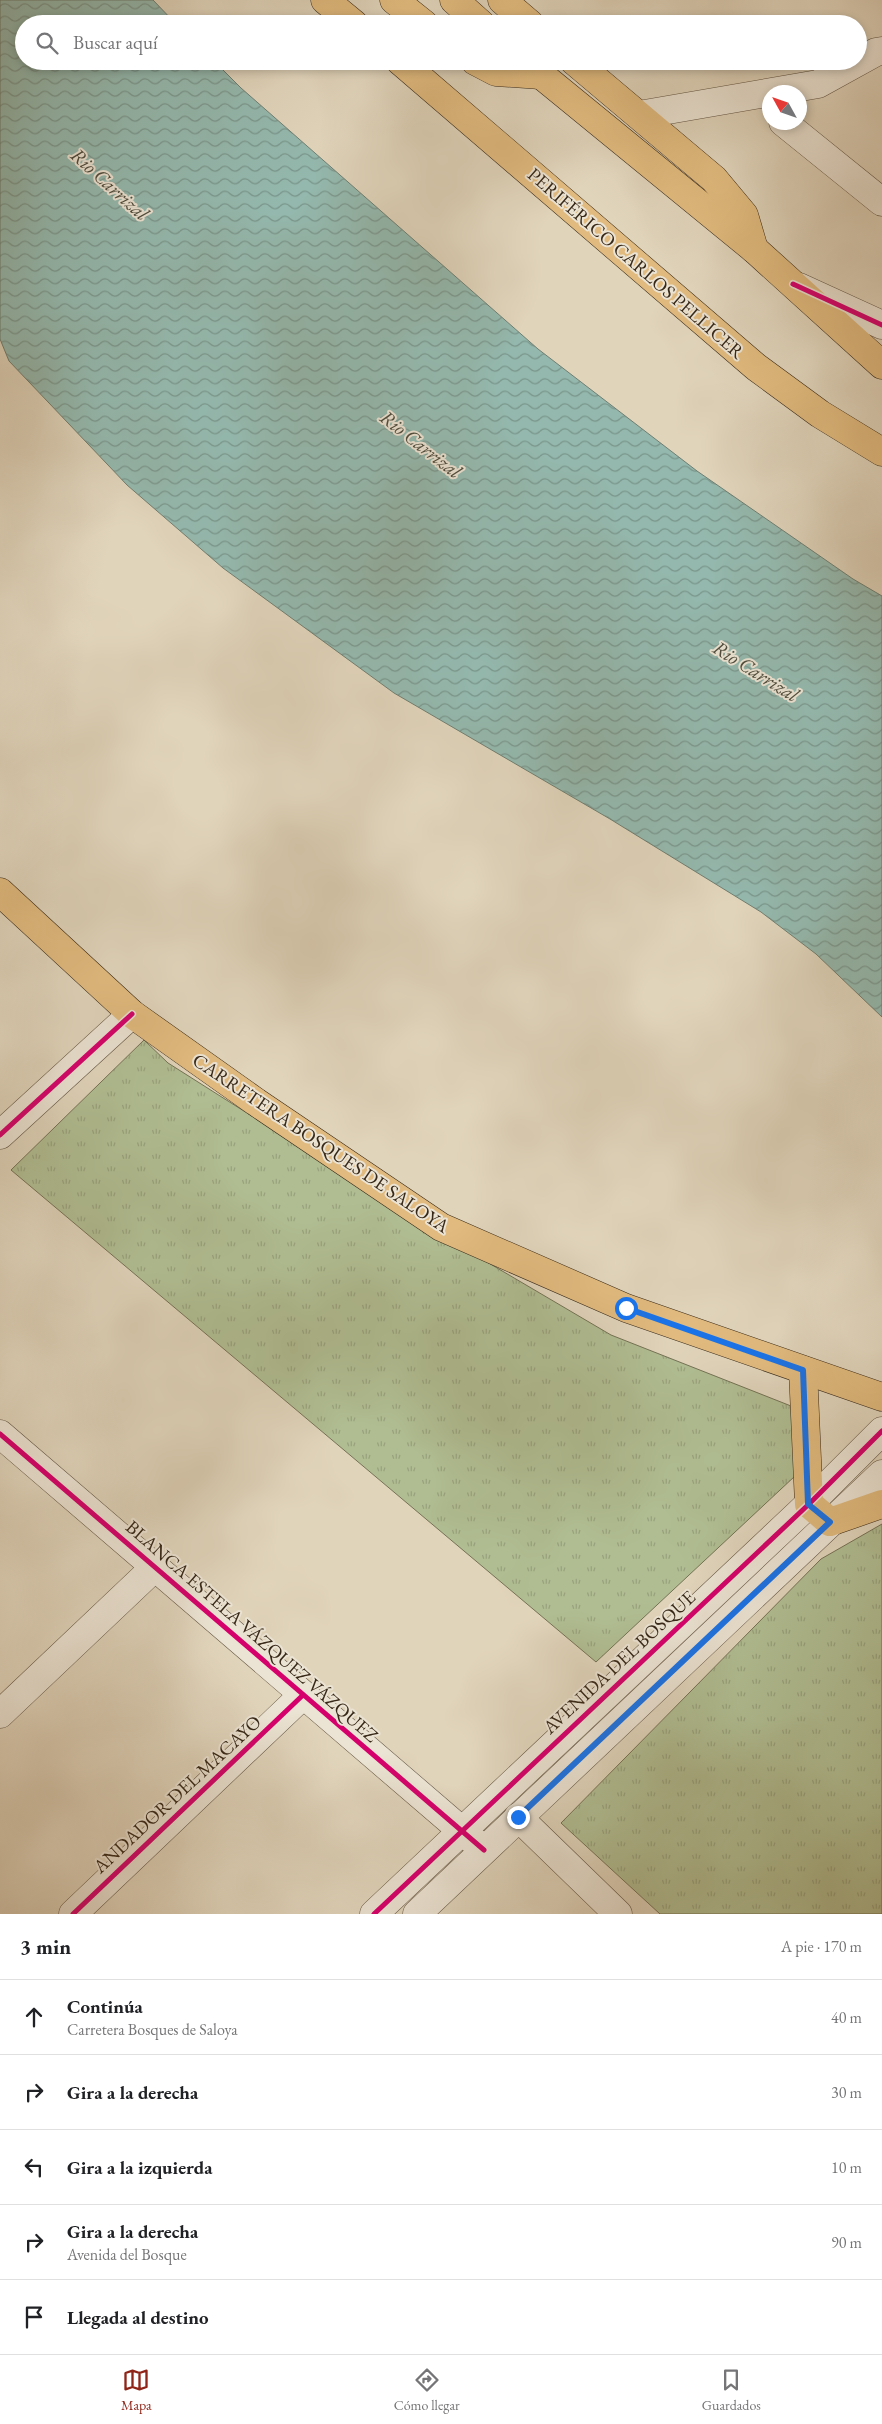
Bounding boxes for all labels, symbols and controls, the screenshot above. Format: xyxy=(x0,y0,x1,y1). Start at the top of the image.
search box xyxy=(15,15,867,70)
icon: search xyxy=(33,29,61,57)
text: Buscar aquí xyxy=(73,30,158,55)
north arrow xyxy=(762,85,807,130)
water label: Rio Carrizal xyxy=(65,142,156,227)
street label: PERIFÉRICO CARLOS PELLICER xyxy=(522,162,750,364)
water label: Rio Carrizal xyxy=(375,404,468,485)
water label: Rio Carrizal xyxy=(708,634,805,708)
street label: CARRETERA BOSQUES DE SALOYA xyxy=(188,1047,455,1239)
route start xyxy=(615,1297,638,1320)
street label: BLANCA ESTELA VÁZQUEZ VÁZQUEZ xyxy=(120,1514,384,1748)
street label: AVENIDA DEL BOSQUE xyxy=(537,1585,701,1740)
street label: ANDADOR DEL MACAYO xyxy=(87,1709,266,1879)
route end xyxy=(507,1806,530,1829)
text: 3 min xyxy=(20,1933,71,1960)
text: A pie · 170 m xyxy=(781,1936,862,1957)
text: Continúa xyxy=(67,1994,143,2019)
icon: ahead xyxy=(20,2003,48,2031)
text: 40 m xyxy=(831,2007,862,2028)
text: Carretera Bosques de Saloya xyxy=(67,2019,238,2040)
icon: right xyxy=(20,2078,48,2106)
text: Gira a la derecha xyxy=(67,2080,198,2105)
text: 30 m xyxy=(831,2082,862,2103)
icon: left xyxy=(20,2153,48,2181)
text: Gira a la izquierda xyxy=(67,2155,213,2180)
text: 10 m xyxy=(831,2157,862,2178)
text: Gira a la derecha xyxy=(67,2219,198,2244)
icon: right xyxy=(20,2228,48,2256)
text: 90 m xyxy=(831,2232,862,2253)
text: Avenida del Bosque xyxy=(67,2244,187,2265)
icon: arrive xyxy=(20,2303,48,2331)
text: Llegada al destino xyxy=(67,2305,209,2330)
tab: Mapa xyxy=(121,2366,152,2414)
tab: Cómo llegar xyxy=(394,2366,460,2414)
tab: Guardados xyxy=(702,2366,761,2414)

